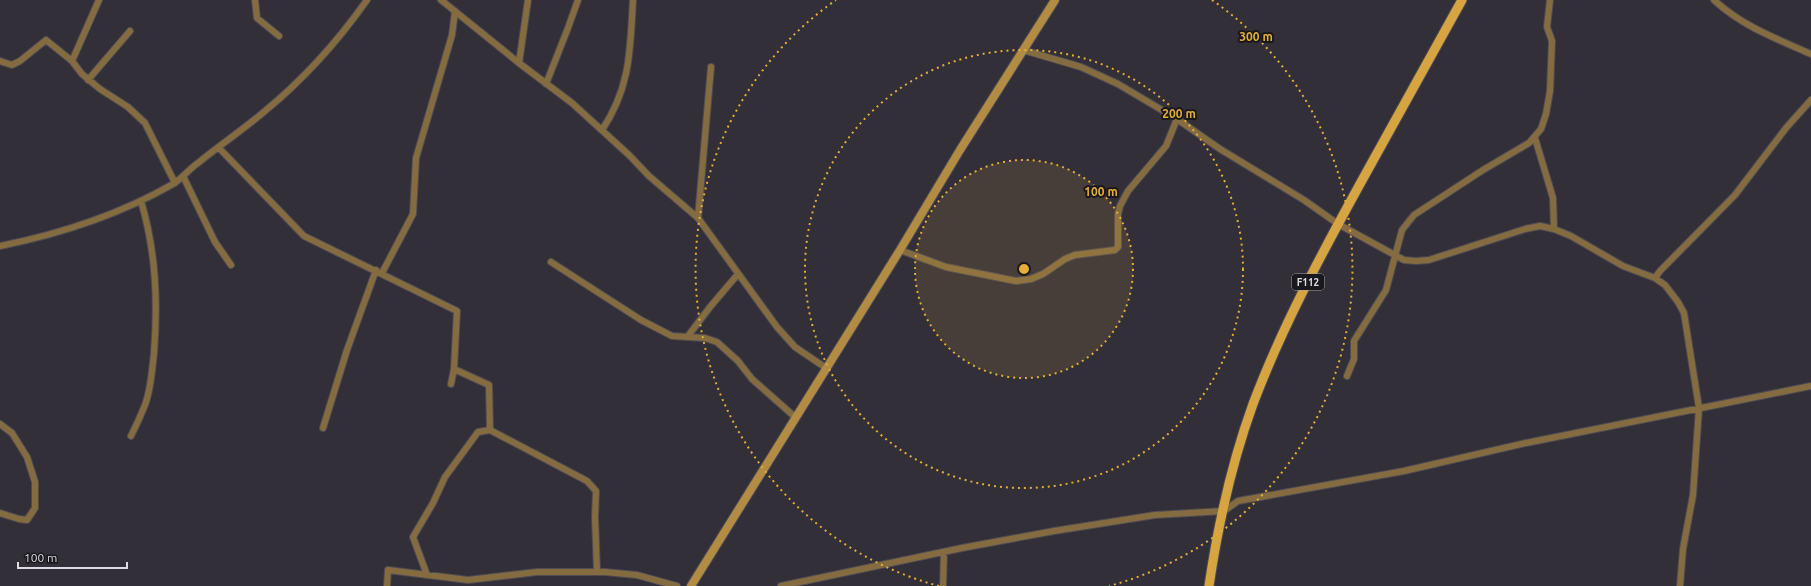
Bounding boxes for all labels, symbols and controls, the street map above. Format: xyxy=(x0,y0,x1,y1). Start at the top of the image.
text: 300 m xyxy=(1239,30,1273,43)
text: 200 m xyxy=(1162,107,1196,120)
text: 100 m xyxy=(1084,185,1118,198)
centre of rings xyxy=(1017,262,1031,276)
road number: F112 xyxy=(1292,274,1324,290)
scale bar xyxy=(18,544,127,570)
text: 100 m xyxy=(24,551,57,564)

